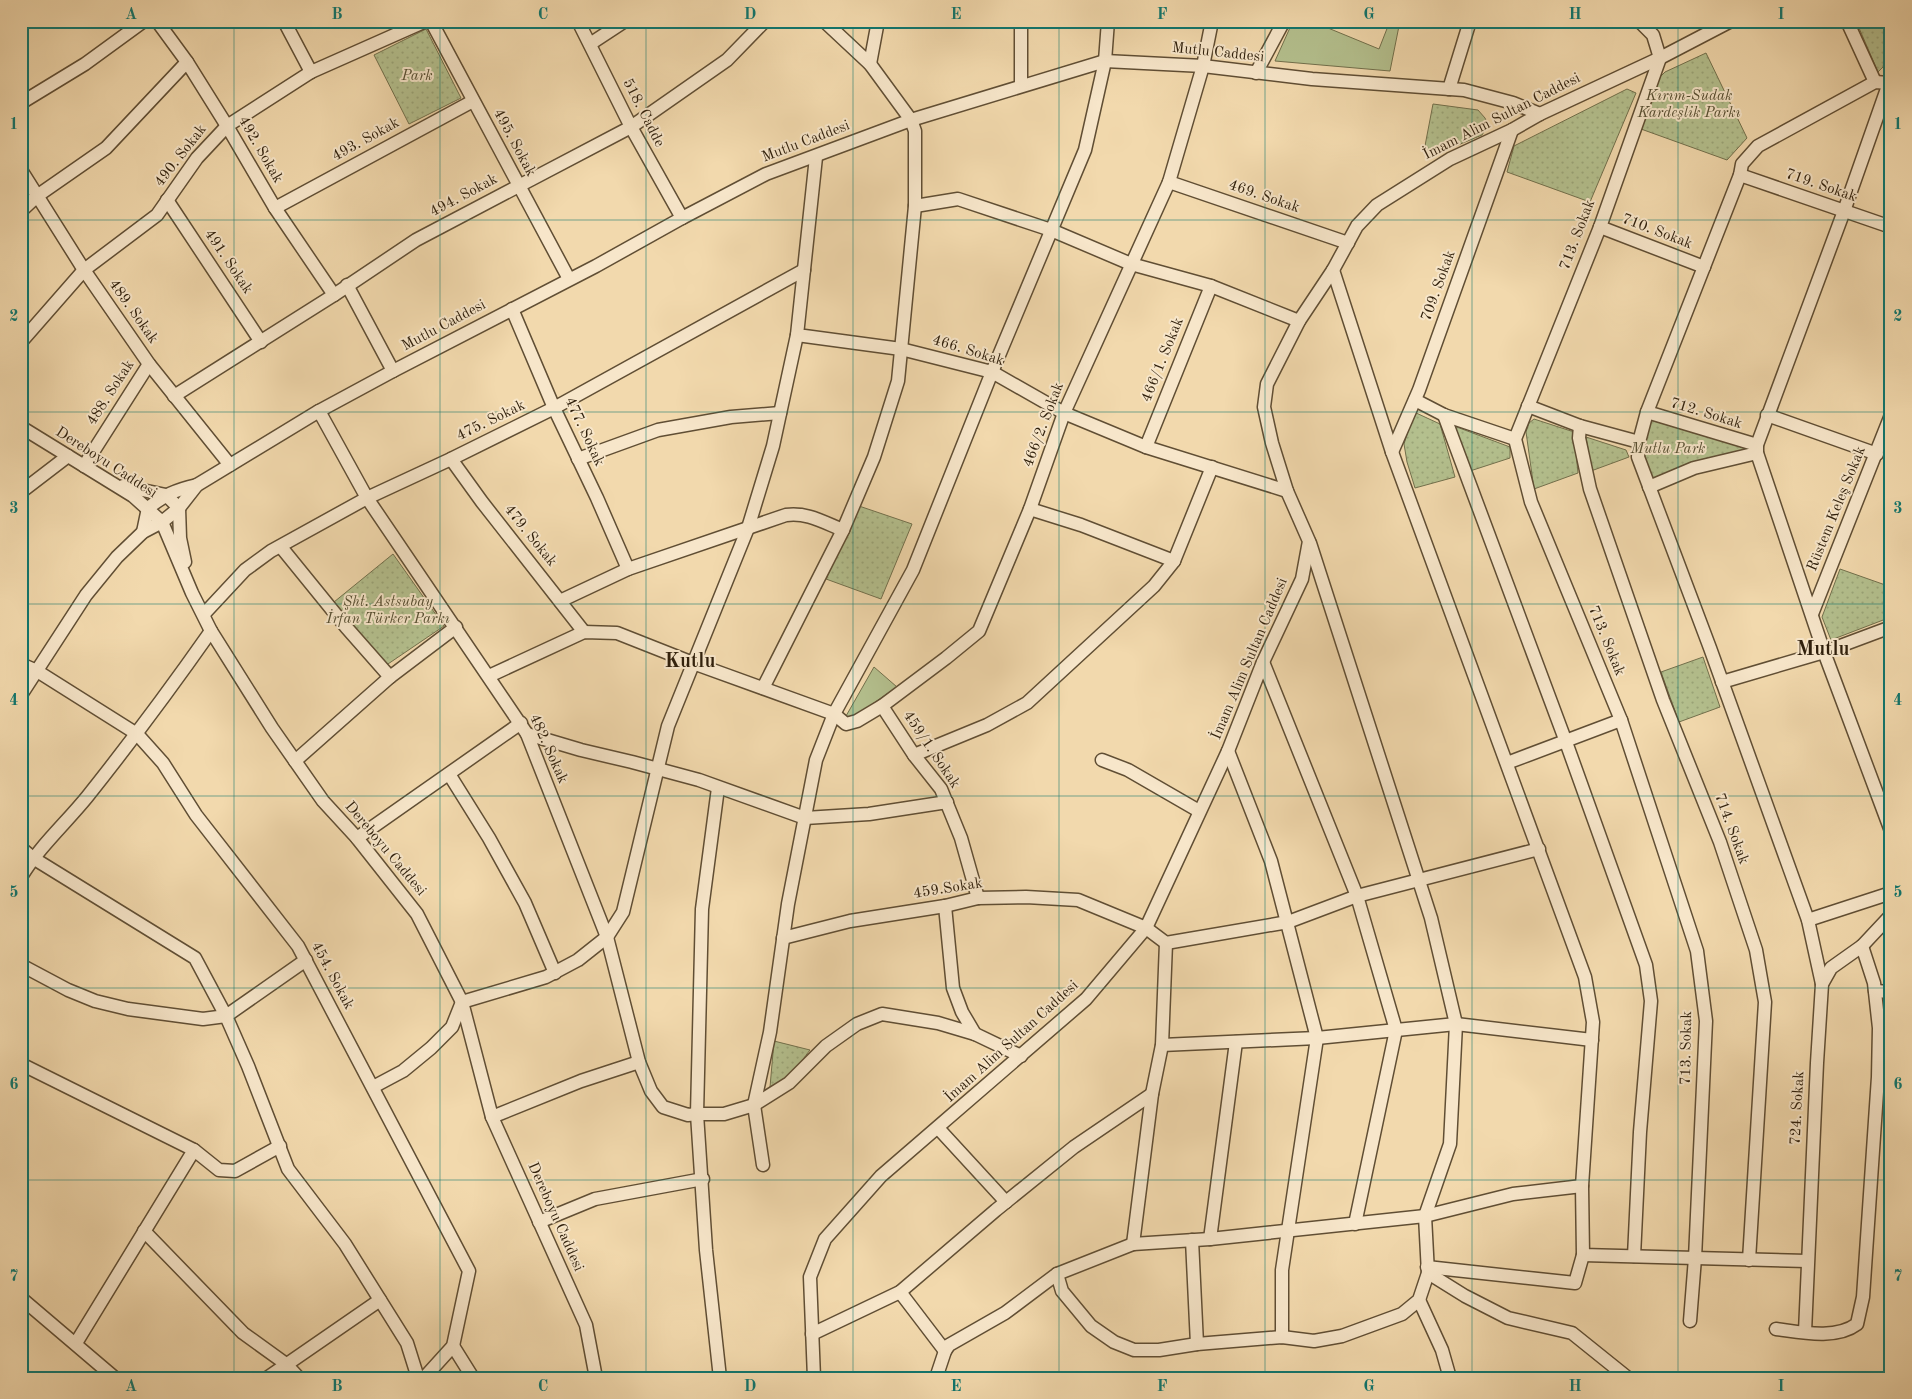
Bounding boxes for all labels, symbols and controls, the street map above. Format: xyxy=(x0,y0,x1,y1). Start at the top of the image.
text: A xyxy=(125,7,137,23)
text: B xyxy=(331,7,343,23)
text: C xyxy=(538,7,548,23)
text: D xyxy=(744,7,756,23)
text: E xyxy=(950,7,962,23)
text: F xyxy=(1157,7,1168,23)
text: G xyxy=(1363,7,1375,23)
text: H xyxy=(1568,7,1582,23)
text: I xyxy=(1777,7,1785,23)
street label: Mutlu Caddesi xyxy=(1171,41,1265,65)
street label: İmam Alim Sultan Caddesi xyxy=(1420,68,1583,163)
park label: Park xyxy=(401,69,433,84)
street label: 518. Cadde xyxy=(619,76,667,150)
park label: Kırım-Sudak Kardeşlik Parkı xyxy=(1636,89,1741,121)
street label: 495. Sokak xyxy=(490,107,538,179)
street label: 492. Sokak xyxy=(235,114,285,186)
street label: 493. Sokak xyxy=(330,115,402,165)
text: 1 xyxy=(9,117,19,133)
text: 1 xyxy=(1893,117,1903,133)
street label: Mutlu Caddesi xyxy=(760,118,852,166)
street label: 490. Sokak xyxy=(152,122,210,190)
street label: 719. Sokak xyxy=(1783,167,1859,205)
street label: 494. Sokak xyxy=(428,172,500,220)
street label: 469. Sokak xyxy=(1226,178,1302,216)
street label: 713. Sokak xyxy=(1558,197,1598,272)
street label: 710. Sokak xyxy=(1620,212,1695,252)
street label: 491. Sokak xyxy=(201,227,255,297)
street label: 709. Sokak xyxy=(1419,248,1459,323)
street label: 489. Sokak xyxy=(106,277,161,347)
street label: Mutlu Caddesi xyxy=(400,298,488,354)
text: 2 xyxy=(9,309,19,325)
text: 2 xyxy=(1893,309,1903,325)
street label: 466/1. Sokak xyxy=(1139,315,1187,404)
street label: 466. Sokak xyxy=(930,333,1006,369)
street label: 488. Sokak xyxy=(84,358,138,428)
street label: 466/2. Sokak xyxy=(1021,380,1067,470)
street label: 477. Sokak xyxy=(562,395,607,469)
street label: 712. Sokak xyxy=(1668,396,1744,432)
street label: 475. Sokak xyxy=(454,398,528,444)
street label: Dereboyu Caddesi xyxy=(53,425,159,501)
park label: Mutlu Park xyxy=(1630,442,1705,457)
street label: Rüstem Keleş Sokak xyxy=(1805,444,1869,574)
text: 3 xyxy=(9,501,19,517)
text: 3 xyxy=(1893,501,1903,517)
street label: 479. Sokak xyxy=(501,502,559,570)
street label: İmam Alim Sultan Caddesi xyxy=(1206,575,1291,742)
park label: Şht. Astsubay İrfan Türker Parkı xyxy=(325,595,450,627)
street label: 713. Sokak xyxy=(1585,604,1627,678)
district label: Mutlu xyxy=(1796,640,1850,660)
district label: Kutlu xyxy=(665,652,715,672)
text: 4 xyxy=(9,693,19,709)
text: 4 xyxy=(1893,693,1903,709)
street label: 459/1. Sokak xyxy=(900,709,962,792)
street label: 482. Sokak xyxy=(526,712,570,786)
street label: 714. Sokak xyxy=(1711,792,1751,867)
street label: Dereboyu Caddesi xyxy=(341,799,429,899)
street label: 459.Sokak xyxy=(912,876,984,902)
text: 5 xyxy=(9,885,19,901)
text: 5 xyxy=(1893,885,1903,901)
street label: 454. Sokak xyxy=(308,940,356,1012)
street label: İmam Alim Sultan Caddesi xyxy=(940,976,1082,1106)
street label: 713. Sokak xyxy=(1679,1011,1695,1085)
street label: 724. Sokak xyxy=(1789,1070,1807,1145)
text: 6 xyxy=(9,1077,19,1093)
text: 6 xyxy=(1893,1077,1903,1093)
street label: Dereboyu Caddesi xyxy=(524,1160,586,1274)
text: 7 xyxy=(9,1269,19,1285)
text: 7 xyxy=(1893,1269,1903,1285)
text: A xyxy=(125,1379,137,1395)
text: B xyxy=(331,1379,343,1395)
text: C xyxy=(538,1379,548,1395)
text: D xyxy=(744,1379,756,1395)
text: E xyxy=(950,1379,962,1395)
text: F xyxy=(1157,1379,1168,1395)
text: G xyxy=(1363,1379,1375,1395)
text: H xyxy=(1568,1379,1582,1395)
text: I xyxy=(1777,1379,1785,1395)

